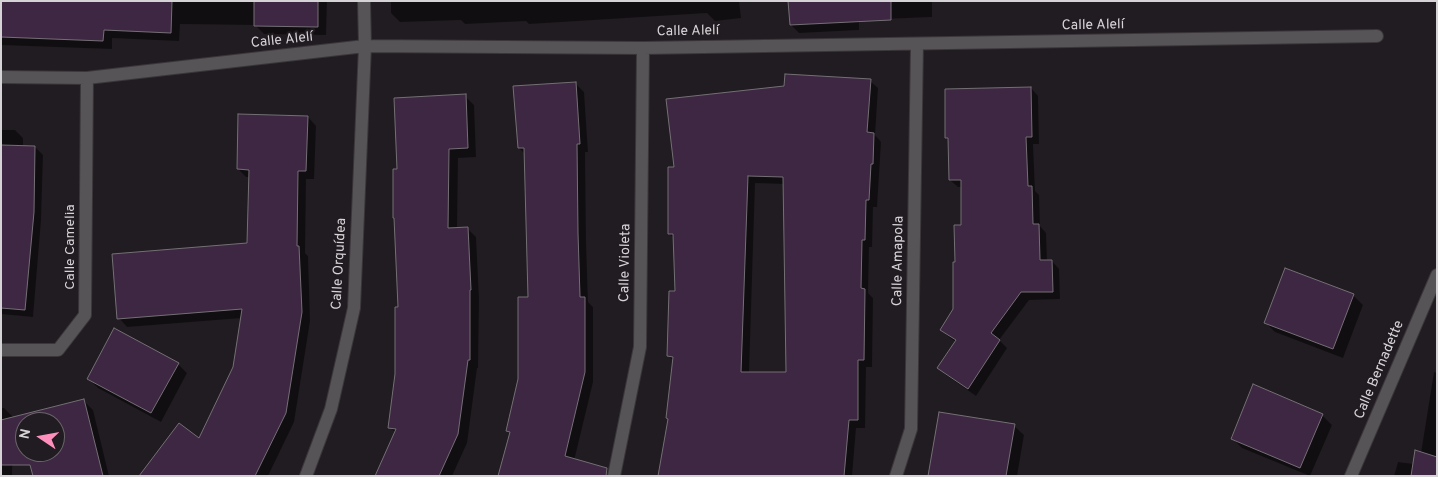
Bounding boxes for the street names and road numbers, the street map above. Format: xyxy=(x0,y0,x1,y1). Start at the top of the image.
street label: Calle Alelí xyxy=(1062,17,1124,35)
street label: Calle Alelí xyxy=(657,23,719,41)
street label: Calle Alelí xyxy=(250,29,314,53)
street label: Calle Camelia xyxy=(63,204,79,290)
street label: Calle Amapola xyxy=(890,216,908,306)
street label: Calle Orquídea xyxy=(329,218,351,310)
street label: Calle Violeta xyxy=(617,224,635,302)
street label: Calle Bernadette xyxy=(1352,318,1408,422)

